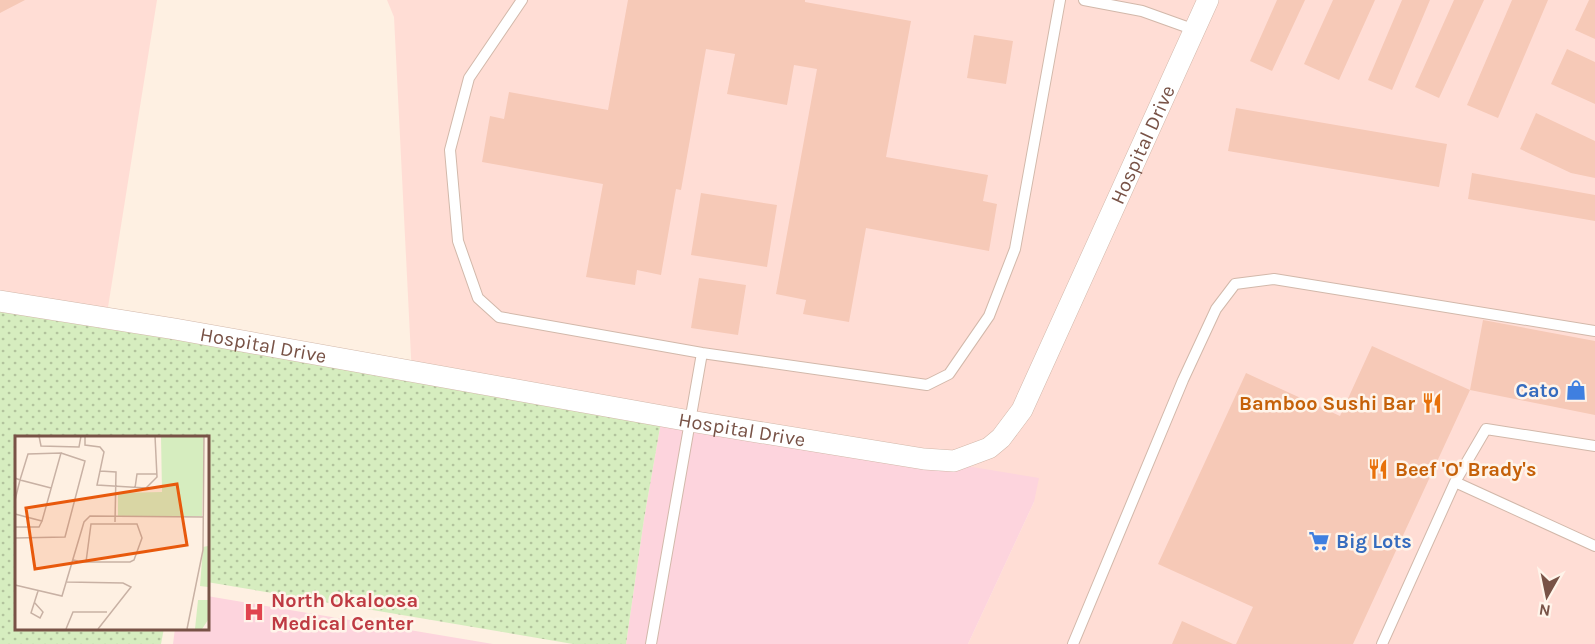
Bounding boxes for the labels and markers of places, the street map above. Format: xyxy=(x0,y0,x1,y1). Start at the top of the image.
shop icon: Cato xyxy=(1564,378,1588,402)
place label: Cato xyxy=(1515,379,1559,402)
restaurant icon: Bamboo Sushi Bar xyxy=(1420,391,1444,415)
place label: Bamboo Sushi Bar xyxy=(1239,392,1415,415)
restaurant icon: Beef 'O' Brady's xyxy=(1366,457,1390,481)
place label: Beef 'O' Brady's xyxy=(1395,458,1536,481)
supermarket icon: Big Lots xyxy=(1307,529,1331,553)
place label: Big Lots xyxy=(1336,530,1412,553)
place label: North Okaloosa Medical Center xyxy=(271,589,418,635)
hospital icon: North Okaloosa Medical Center xyxy=(242,600,266,624)

